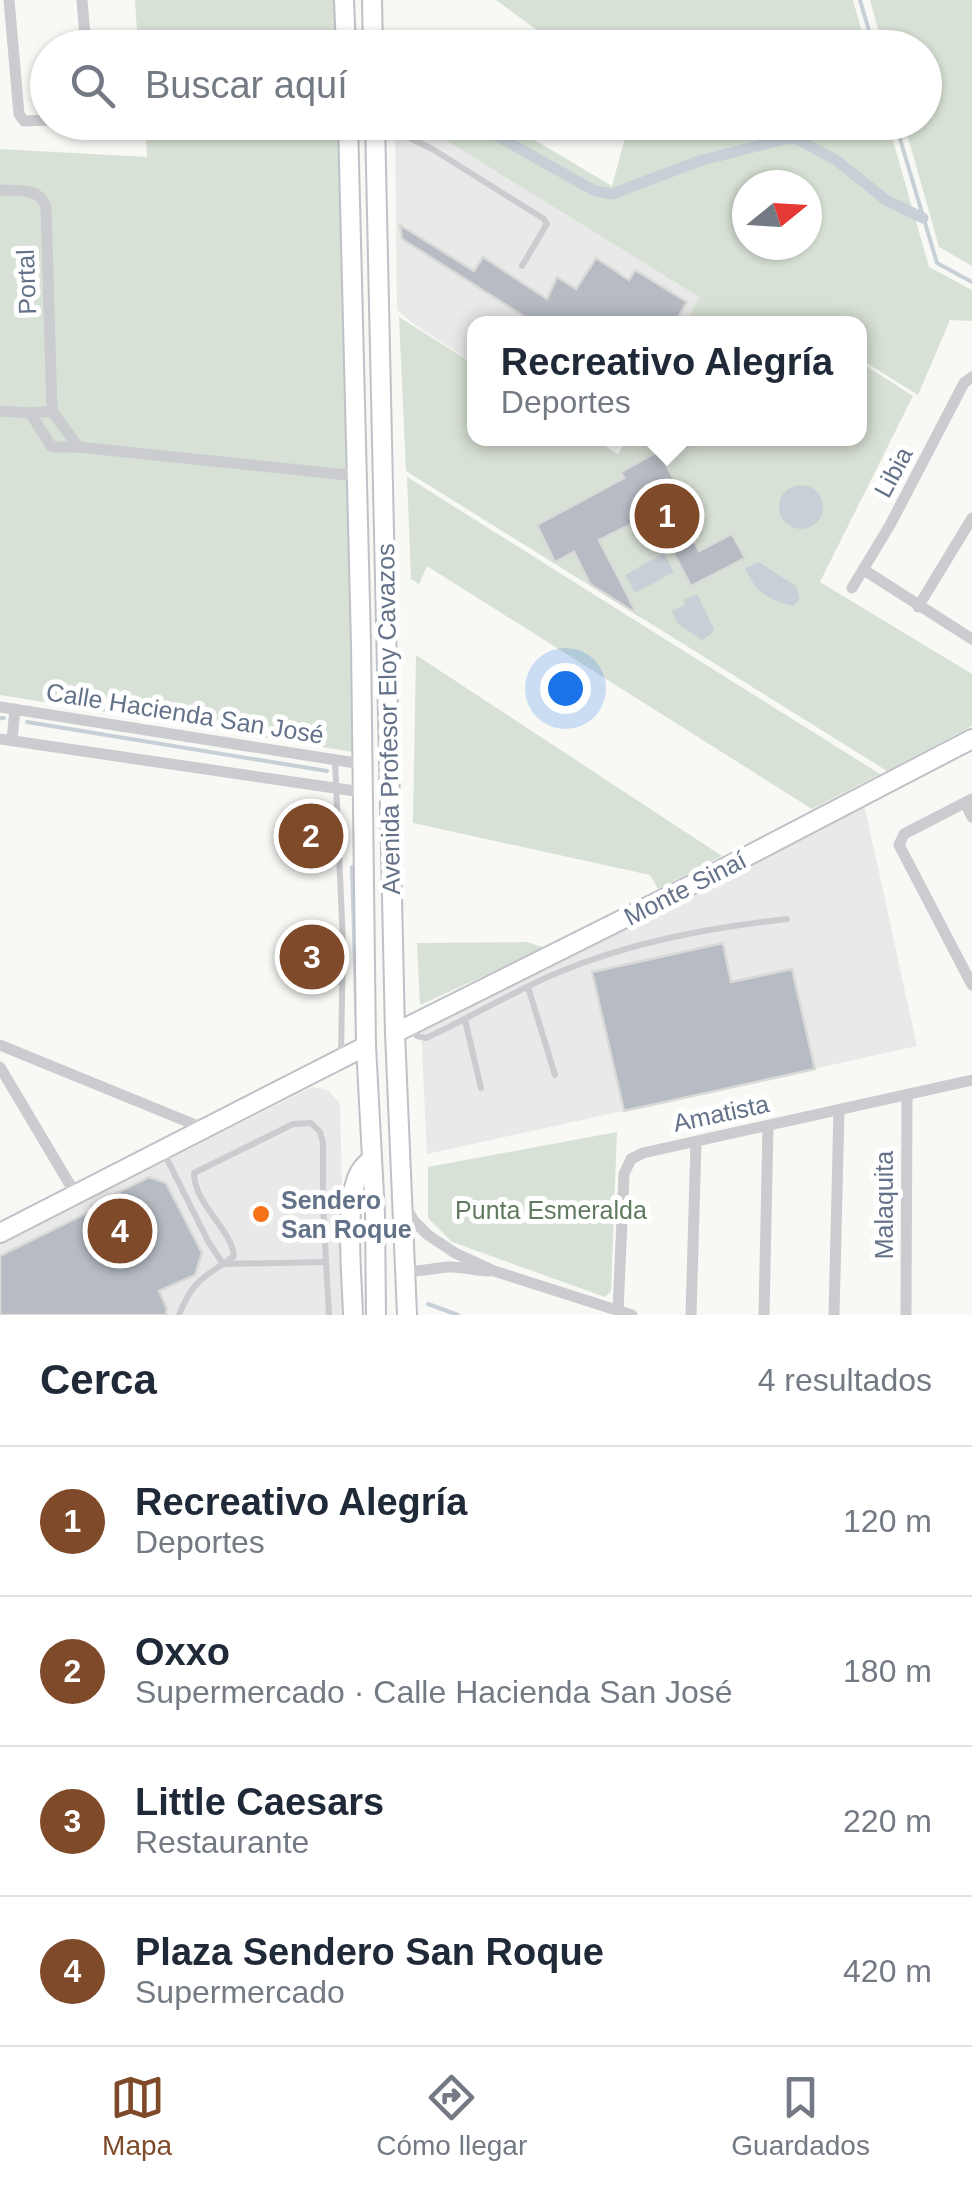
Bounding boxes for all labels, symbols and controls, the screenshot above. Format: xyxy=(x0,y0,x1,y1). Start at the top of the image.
search box xyxy=(30,30,942,140)
icon: search xyxy=(65,58,120,113)
text: Buscar aquí xyxy=(145,64,348,106)
north arrow xyxy=(732,170,822,260)
street label: Portal xyxy=(11,249,41,315)
popup xyxy=(467,316,867,446)
text: Recreativo Alegría xyxy=(501,341,833,383)
text: Deportes xyxy=(501,384,631,420)
street label: Libia xyxy=(868,442,918,502)
pin: 1 xyxy=(634,478,700,554)
street label: Avenida Profesor Eloy Cavazos xyxy=(371,543,405,895)
your location xyxy=(540,663,591,714)
street label: Calle Hacienda San José xyxy=(44,677,326,749)
pin: 2 xyxy=(278,798,344,874)
street label: Monte Sinaí xyxy=(619,845,751,931)
pin: 3 xyxy=(280,920,344,994)
street label: Amatista xyxy=(671,1089,772,1137)
street label: Malaquita xyxy=(870,1151,898,1259)
place label: Sendero San Roque xyxy=(281,1186,412,1243)
pin: 4 xyxy=(88,1194,152,1268)
park label: Punta Esmeralda xyxy=(455,1196,647,1224)
marker: Sendero San Roque xyxy=(250,1203,272,1225)
text: Cerca xyxy=(40,1356,157,1403)
text: 4 resultados xyxy=(758,1362,932,1398)
text: Recreativo Alegría xyxy=(135,1481,467,1523)
text: 1 xyxy=(64,1503,81,1539)
text: 120 m xyxy=(843,1503,932,1539)
text: Deportes xyxy=(135,1524,265,1560)
text: Oxxo xyxy=(135,1631,230,1673)
text: 2 xyxy=(64,1653,81,1689)
text: 180 m xyxy=(843,1653,932,1689)
text: Supermercado · Calle Hacienda San José xyxy=(135,1674,733,1710)
text: Little Caesars xyxy=(135,1781,384,1823)
text: 3 xyxy=(64,1803,81,1839)
text: 220 m xyxy=(843,1803,932,1839)
text: Restaurante xyxy=(135,1824,309,1860)
text: Plaza Sendero San Roque xyxy=(135,1931,604,1973)
text: 4 xyxy=(64,1953,81,1989)
text: 420 m xyxy=(843,1953,932,1989)
text: Supermercado xyxy=(135,1974,345,2010)
tab: Mapa xyxy=(102,2070,172,2162)
tab: Cómo llegar xyxy=(376,2070,527,2162)
tab: Guardados xyxy=(731,2070,870,2162)

